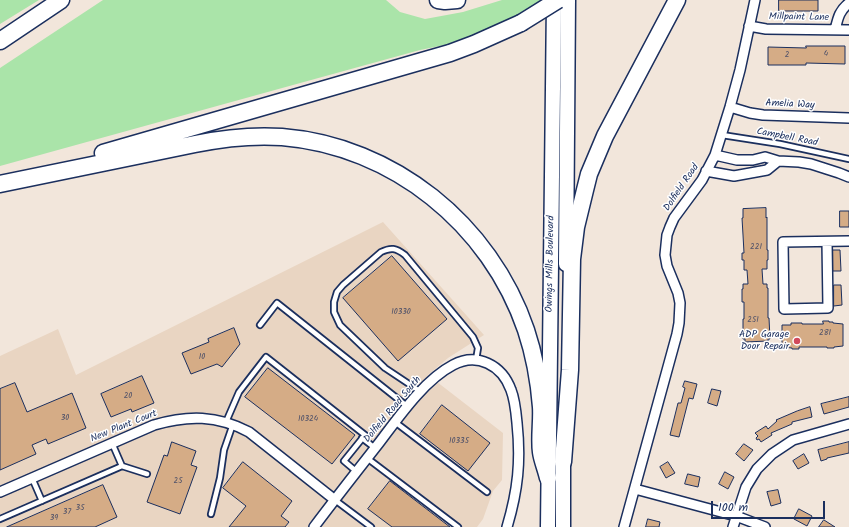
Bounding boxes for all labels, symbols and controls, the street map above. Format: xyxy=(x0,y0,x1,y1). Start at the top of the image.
street label: Millpaint Lane xyxy=(769,11,829,25)
house number: 4 xyxy=(824,50,828,60)
house number: 2 xyxy=(785,51,789,61)
street label: Amelia Way xyxy=(765,98,815,112)
street label: Campbell Road xyxy=(755,126,819,150)
street label: Dolfield Road xyxy=(662,162,702,214)
street label: Owings Mills Boulevard xyxy=(544,215,558,313)
house number: 221 xyxy=(750,243,762,253)
house number: 10330 xyxy=(391,308,411,318)
house number: 251 xyxy=(747,316,759,326)
place label: ADP Garage Door Repair xyxy=(739,329,789,352)
house number: 281 xyxy=(819,329,831,339)
marker: ADP Garage Door Repair xyxy=(792,336,802,346)
house number: 10 xyxy=(199,353,205,363)
street label: Dolfield Road South xyxy=(362,375,424,445)
house number: 20 xyxy=(124,392,132,402)
street label: New Plant Court xyxy=(89,408,159,446)
house number: 30 xyxy=(61,414,69,424)
house number: 10324 xyxy=(298,415,318,425)
house number: 10335 xyxy=(449,437,469,447)
house number: 25 xyxy=(174,477,182,487)
scale bar xyxy=(713,493,827,519)
text: 100 m xyxy=(718,498,748,517)
house number: 35 xyxy=(76,504,84,514)
house number: 37 xyxy=(63,508,71,518)
house number: 39 xyxy=(50,514,58,524)

